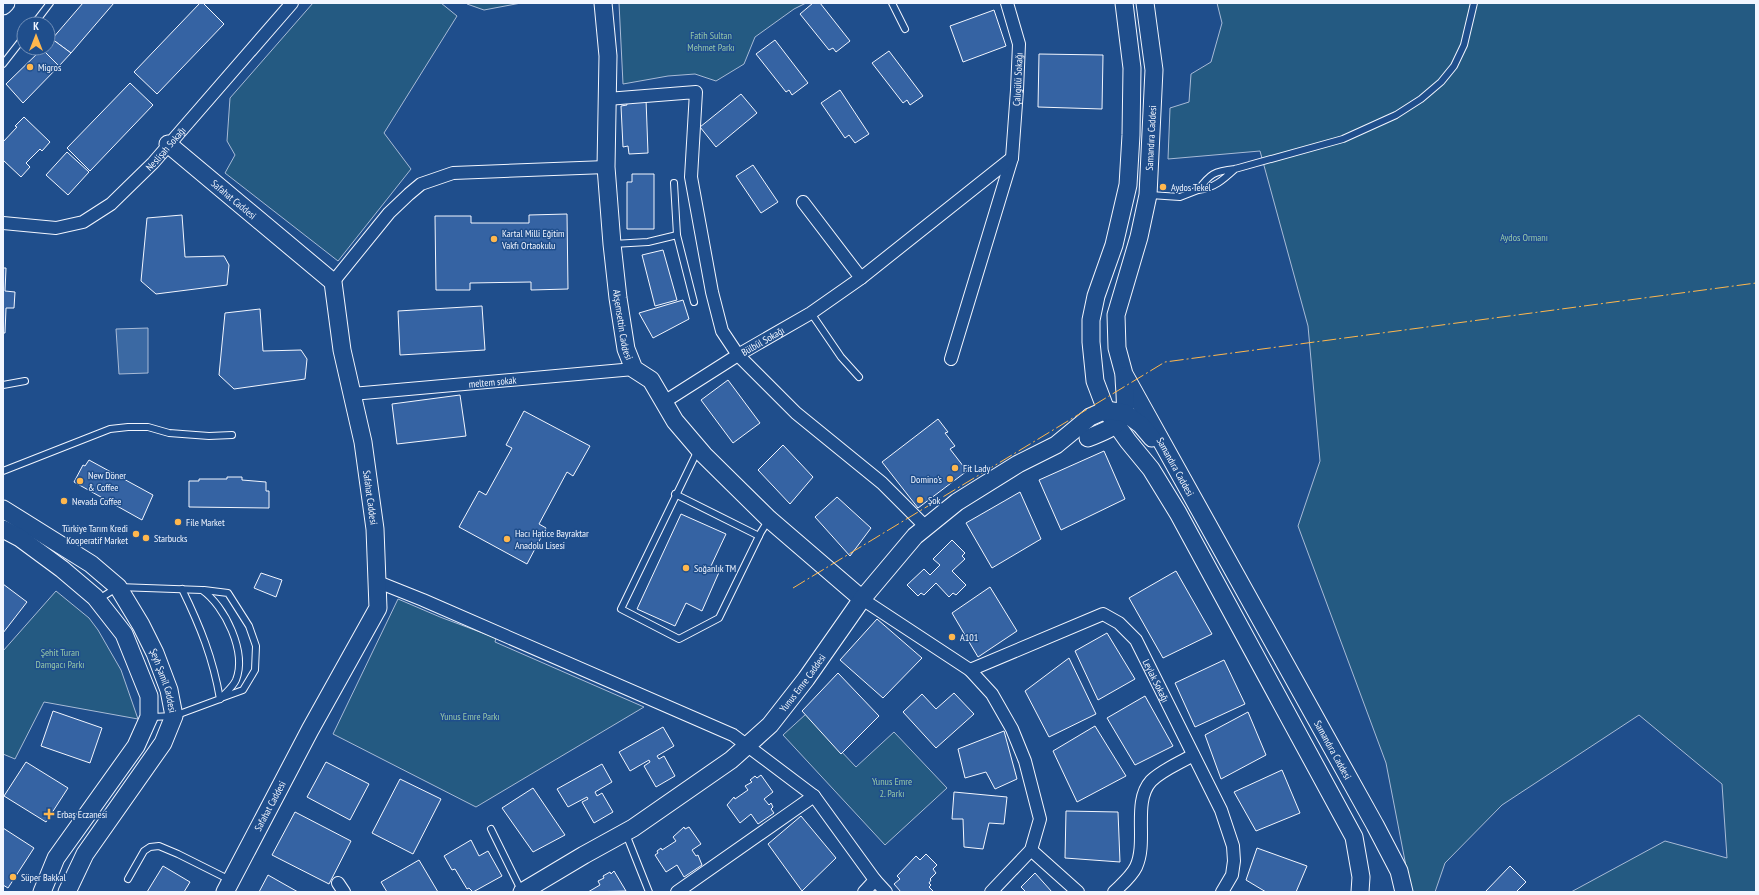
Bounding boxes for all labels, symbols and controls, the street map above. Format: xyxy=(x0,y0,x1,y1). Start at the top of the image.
north arrow xyxy=(16,16,56,56)
text: K xyxy=(33,19,39,33)
park label: Fatih Sultan Mehmet Parkı xyxy=(687,29,735,54)
street label: Çalıgülü Sokağı xyxy=(1009,52,1025,106)
place label: Migros xyxy=(38,61,62,74)
marker: Migros xyxy=(25,62,35,72)
street label: Samandıra Caddesi xyxy=(1143,105,1159,171)
street label: Neslişah Sokağı xyxy=(143,124,188,173)
street label: Safahat Caddesi xyxy=(209,177,259,222)
place label: Aydos Tekel xyxy=(1171,181,1212,194)
marker: Aydos Tekel xyxy=(1158,182,1168,192)
place label: Kartal Milli Eğitim Vakfı Ortaokulu xyxy=(501,227,565,252)
park label: Aydos Ormanı xyxy=(1500,231,1548,244)
marker: Kartal Milli Eğitim Vakfı Ortaokulu xyxy=(489,234,499,244)
street label: Akşemsettin Caddesi xyxy=(611,289,636,362)
street label: Bülbül Sokağı xyxy=(739,323,786,358)
street label: meltem sokak xyxy=(468,373,517,390)
street label: Samandıra Caddesi xyxy=(1154,435,1197,498)
place label: Fit Lady xyxy=(963,462,991,475)
marker: Fit Lady xyxy=(950,463,960,473)
place label: New Döner & Coffee xyxy=(88,469,126,494)
street label: Safahat Caddesi xyxy=(360,469,381,526)
place label: Domino's xyxy=(911,473,943,486)
marker: Domino's xyxy=(945,474,955,484)
marker: New Döner & Coffee xyxy=(75,476,85,486)
place label: Şok xyxy=(928,494,941,507)
place label: Nevada Coffee xyxy=(72,495,121,508)
marker: Şok xyxy=(915,495,925,505)
marker: Nevada Coffee xyxy=(59,496,69,506)
place label: File Market xyxy=(186,516,225,529)
marker: File Market xyxy=(173,517,183,527)
place label: Türkiye Tarım Kredi Kooperatif Market xyxy=(62,522,128,547)
place label: Hacı Hatice Bayraktar Anadolu Lisesi xyxy=(515,527,589,552)
marker: Türkiye Tarım Kredi Kooperatif Market xyxy=(131,529,141,539)
place label: Starbucks xyxy=(154,532,188,545)
marker: Starbucks xyxy=(141,533,151,543)
marker: Hacı Hatice Bayraktar Anadolu Lisesi xyxy=(502,534,512,544)
place label: Soğanlık TM xyxy=(694,562,736,575)
marker: Soğanlık TM xyxy=(681,563,691,573)
place label: A101 xyxy=(960,631,978,644)
marker: A101 xyxy=(947,632,957,642)
park label: Şehit Turan Damgacı Parkı xyxy=(36,646,84,671)
street label: Şeyh Şamil Caddesi xyxy=(147,646,180,714)
street label: Yunus Emre Caddesi xyxy=(776,651,828,714)
street label: Leylak Sokağı xyxy=(1140,657,1172,704)
park label: Yunus Emre Parkı xyxy=(440,710,500,723)
street label: Samandıra Caddesi xyxy=(1312,718,1355,782)
park label: Yunus Emre 2. Parkı xyxy=(872,775,912,800)
street label: Safahat Caddesi xyxy=(251,779,289,833)
place label: Erbaş Eczanesi xyxy=(57,808,107,821)
marker: Erbaş Eczanesi xyxy=(44,809,54,819)
place label: Süper Bakkal xyxy=(21,871,66,884)
marker: Süper Bakkal xyxy=(8,872,18,882)

